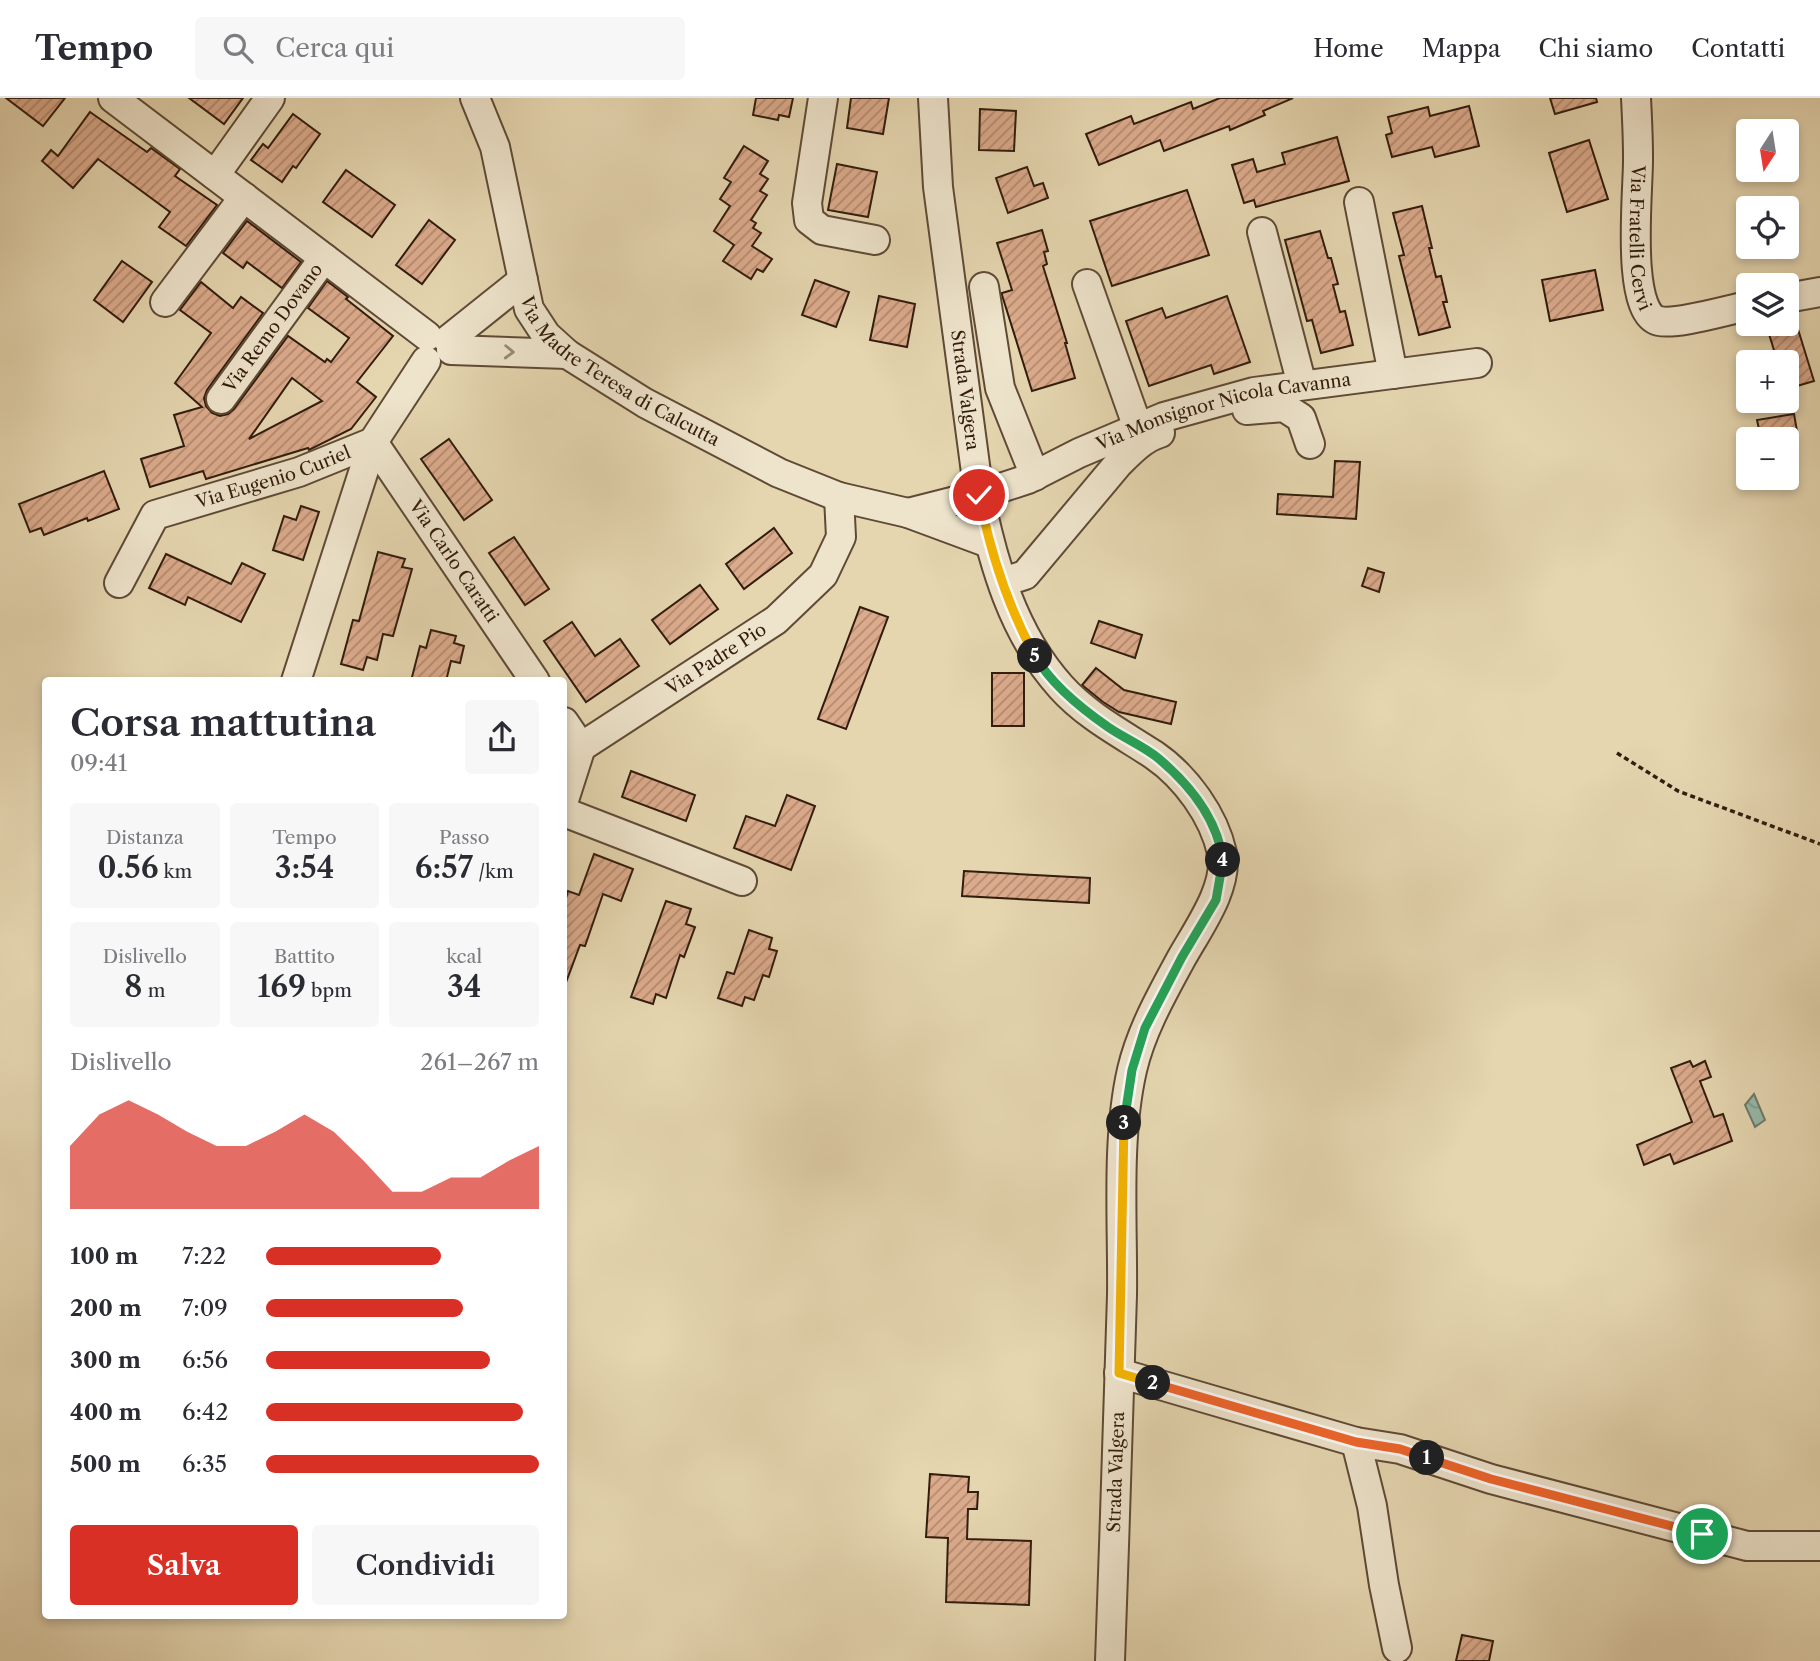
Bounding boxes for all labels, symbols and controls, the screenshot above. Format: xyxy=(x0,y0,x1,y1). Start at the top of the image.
search box xyxy=(195,17,685,80)
text: Tempo xyxy=(35,28,153,69)
icon: search xyxy=(219,29,257,67)
text: Cerca qui xyxy=(275,32,394,64)
text: Home xyxy=(1313,34,1384,63)
text: Mappa xyxy=(1422,34,1501,63)
text: Chi siamo xyxy=(1539,34,1653,63)
text: Contatti xyxy=(1691,34,1785,63)
north arrow xyxy=(1736,119,1799,182)
map controls xyxy=(1736,119,1799,490)
street label: Via Fratelli Cervi xyxy=(1625,164,1656,315)
button: locate xyxy=(1736,196,1799,259)
street label: Via Remo Dovano xyxy=(218,259,327,398)
button: layers xyxy=(1736,273,1799,336)
street label: Via Madre Teresa di Calcutta xyxy=(515,293,724,451)
street label: Strada Valgera xyxy=(946,329,984,452)
one-way arrow xyxy=(504,344,514,360)
button: + xyxy=(1736,350,1799,413)
street label: Via Monsignor Nicola Cavanna xyxy=(1092,368,1353,456)
button: − xyxy=(1736,427,1799,490)
street label: Via Eugenio Curiel xyxy=(192,441,354,513)
pin xyxy=(949,465,1009,525)
icon: check xyxy=(960,476,998,514)
street label: Via Carlo Caratti xyxy=(404,495,503,627)
street label: Via Padre Pio xyxy=(661,618,771,700)
pin: 5 xyxy=(1018,638,1052,674)
text: 5 xyxy=(1029,644,1040,667)
text: Corsa mattutina xyxy=(70,699,376,746)
button: share xyxy=(465,700,539,774)
text: 09:41 xyxy=(70,749,127,777)
text: Distanza xyxy=(106,826,184,849)
text: Tempo xyxy=(272,826,337,849)
text: Passo xyxy=(439,826,489,849)
pin: 4 xyxy=(1206,842,1240,878)
text: 4 xyxy=(1217,848,1228,871)
text: 0.56 xyxy=(97,849,159,886)
text: 3:54 xyxy=(275,849,334,886)
text: 6:57 xyxy=(415,849,473,886)
text: km xyxy=(159,860,192,883)
text: /km xyxy=(473,860,514,883)
text: Dislivello xyxy=(103,945,187,968)
text: Battito xyxy=(274,945,335,968)
text: kcal xyxy=(446,945,482,968)
text: 8 xyxy=(124,968,143,1005)
text: 169 xyxy=(257,968,306,1005)
text: 34 xyxy=(447,968,481,1005)
text: m xyxy=(143,979,165,1002)
text: bpm xyxy=(306,979,352,1002)
text: Dislivello xyxy=(70,1048,172,1076)
text: 261–267 m xyxy=(420,1048,539,1076)
pin: 3 xyxy=(1106,1105,1142,1140)
text: 3 xyxy=(1118,1111,1129,1134)
text: 100 m xyxy=(70,1242,138,1270)
text: 7:22 xyxy=(182,1242,226,1270)
text: 200 m xyxy=(70,1294,142,1322)
text: 7:09 xyxy=(182,1294,228,1322)
text: 300 m xyxy=(70,1346,141,1374)
text: 6:56 xyxy=(182,1346,228,1374)
pin: 2 xyxy=(1136,1366,1170,1400)
text: 2 xyxy=(1147,1371,1158,1394)
text: 400 m xyxy=(70,1398,142,1426)
text: 6:42 xyxy=(182,1398,228,1426)
street label: Strada Valgera xyxy=(1103,1411,1129,1533)
pin: 1 xyxy=(1410,1440,1444,1476)
text: 1 xyxy=(1422,1446,1431,1469)
text: 500 m xyxy=(70,1450,141,1478)
text: 6:35 xyxy=(182,1450,227,1478)
pin xyxy=(1672,1504,1732,1564)
icon: arrive xyxy=(1683,1515,1721,1553)
button: Salva xyxy=(70,1525,298,1605)
button: Condividi xyxy=(312,1525,539,1605)

